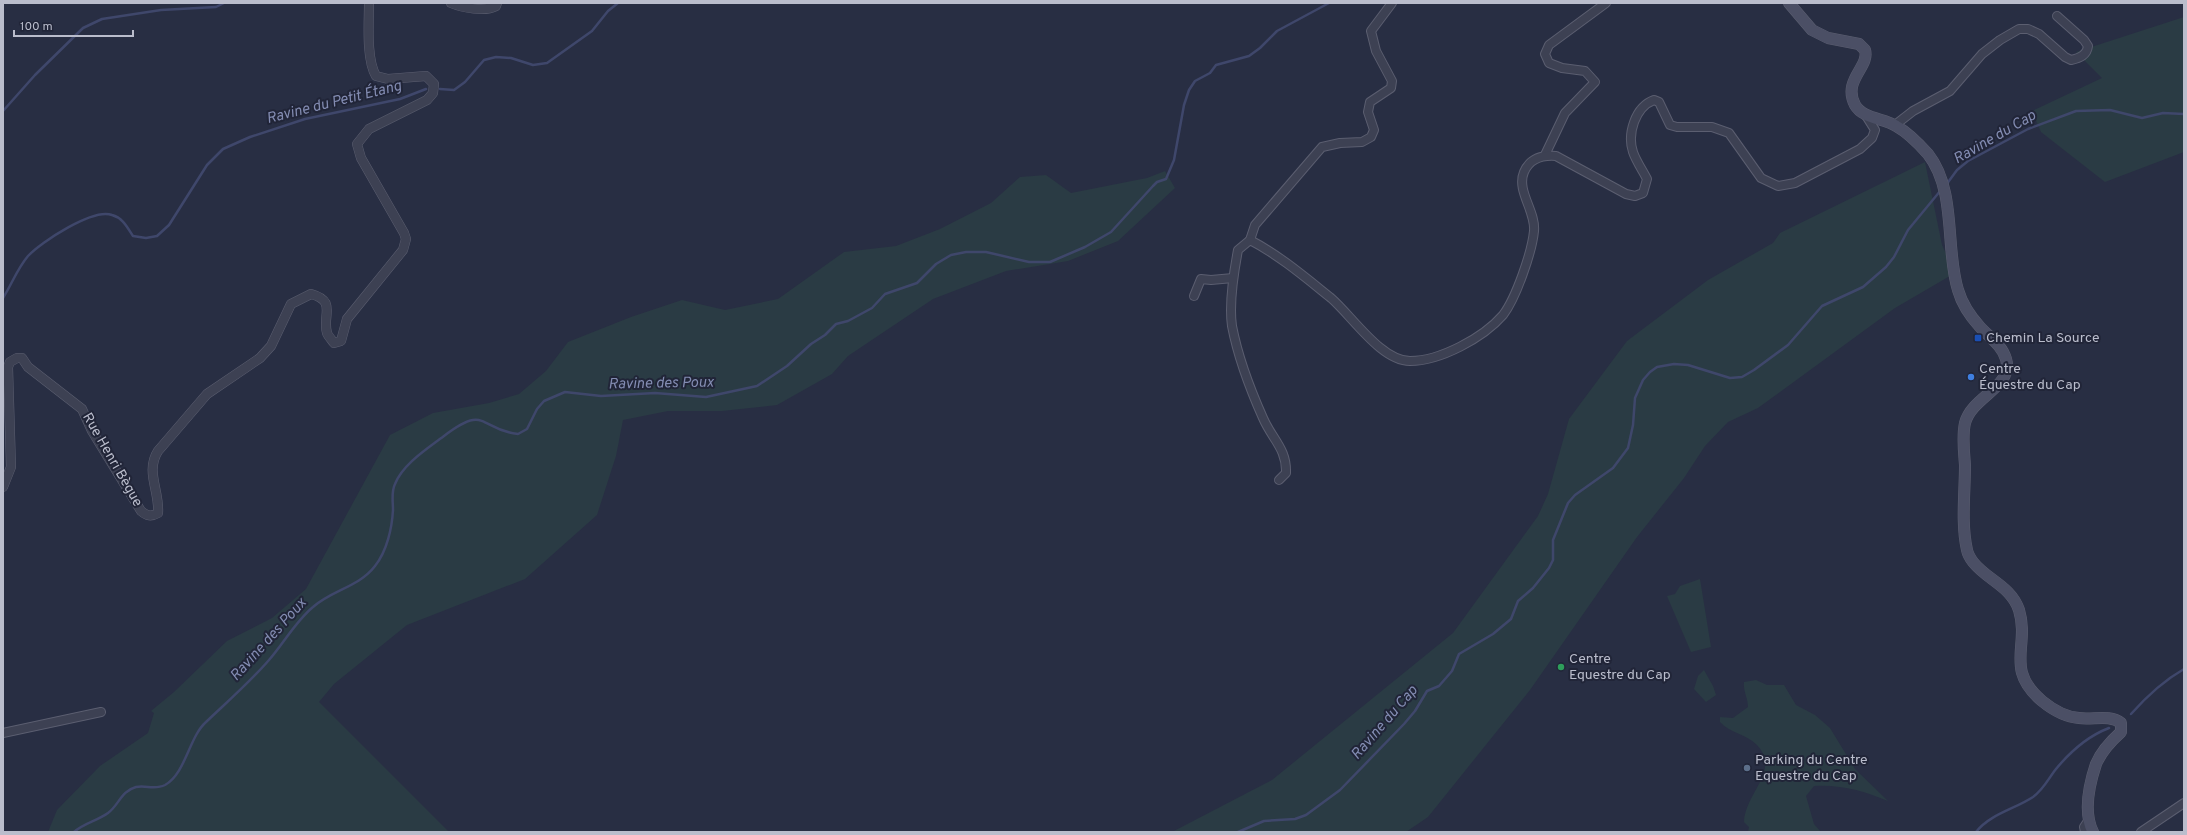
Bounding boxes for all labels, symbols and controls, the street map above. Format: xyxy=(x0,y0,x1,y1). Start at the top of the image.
scale bar xyxy=(14,12,133,38)
text: 100 m xyxy=(20,19,53,35)
water label: Ravine du Petit Étang xyxy=(264,76,404,129)
water label: Ravine du Cap xyxy=(1950,106,2040,169)
place label: Chemin La Source xyxy=(1986,330,2100,347)
marker: Chemin La Source xyxy=(1973,333,1983,343)
place label: Centre Équestre du Cap xyxy=(1979,361,2081,394)
marker: Centre Équestre du Cap xyxy=(1966,372,1976,382)
water label: Ravine des Poux xyxy=(608,374,715,394)
street label: Rue Henri Bègue xyxy=(78,410,146,510)
water label: Ravine des Poux xyxy=(227,593,312,686)
place label: Centre Equestre du Cap xyxy=(1569,651,1671,684)
marker: Centre Equestre du Cap xyxy=(1556,662,1566,672)
water label: Ravine du Cap xyxy=(1348,681,1423,764)
place label: Parking du Centre Equestre du Cap xyxy=(1755,752,1868,785)
marker: Parking du Centre Equestre du Cap xyxy=(1742,763,1752,773)

